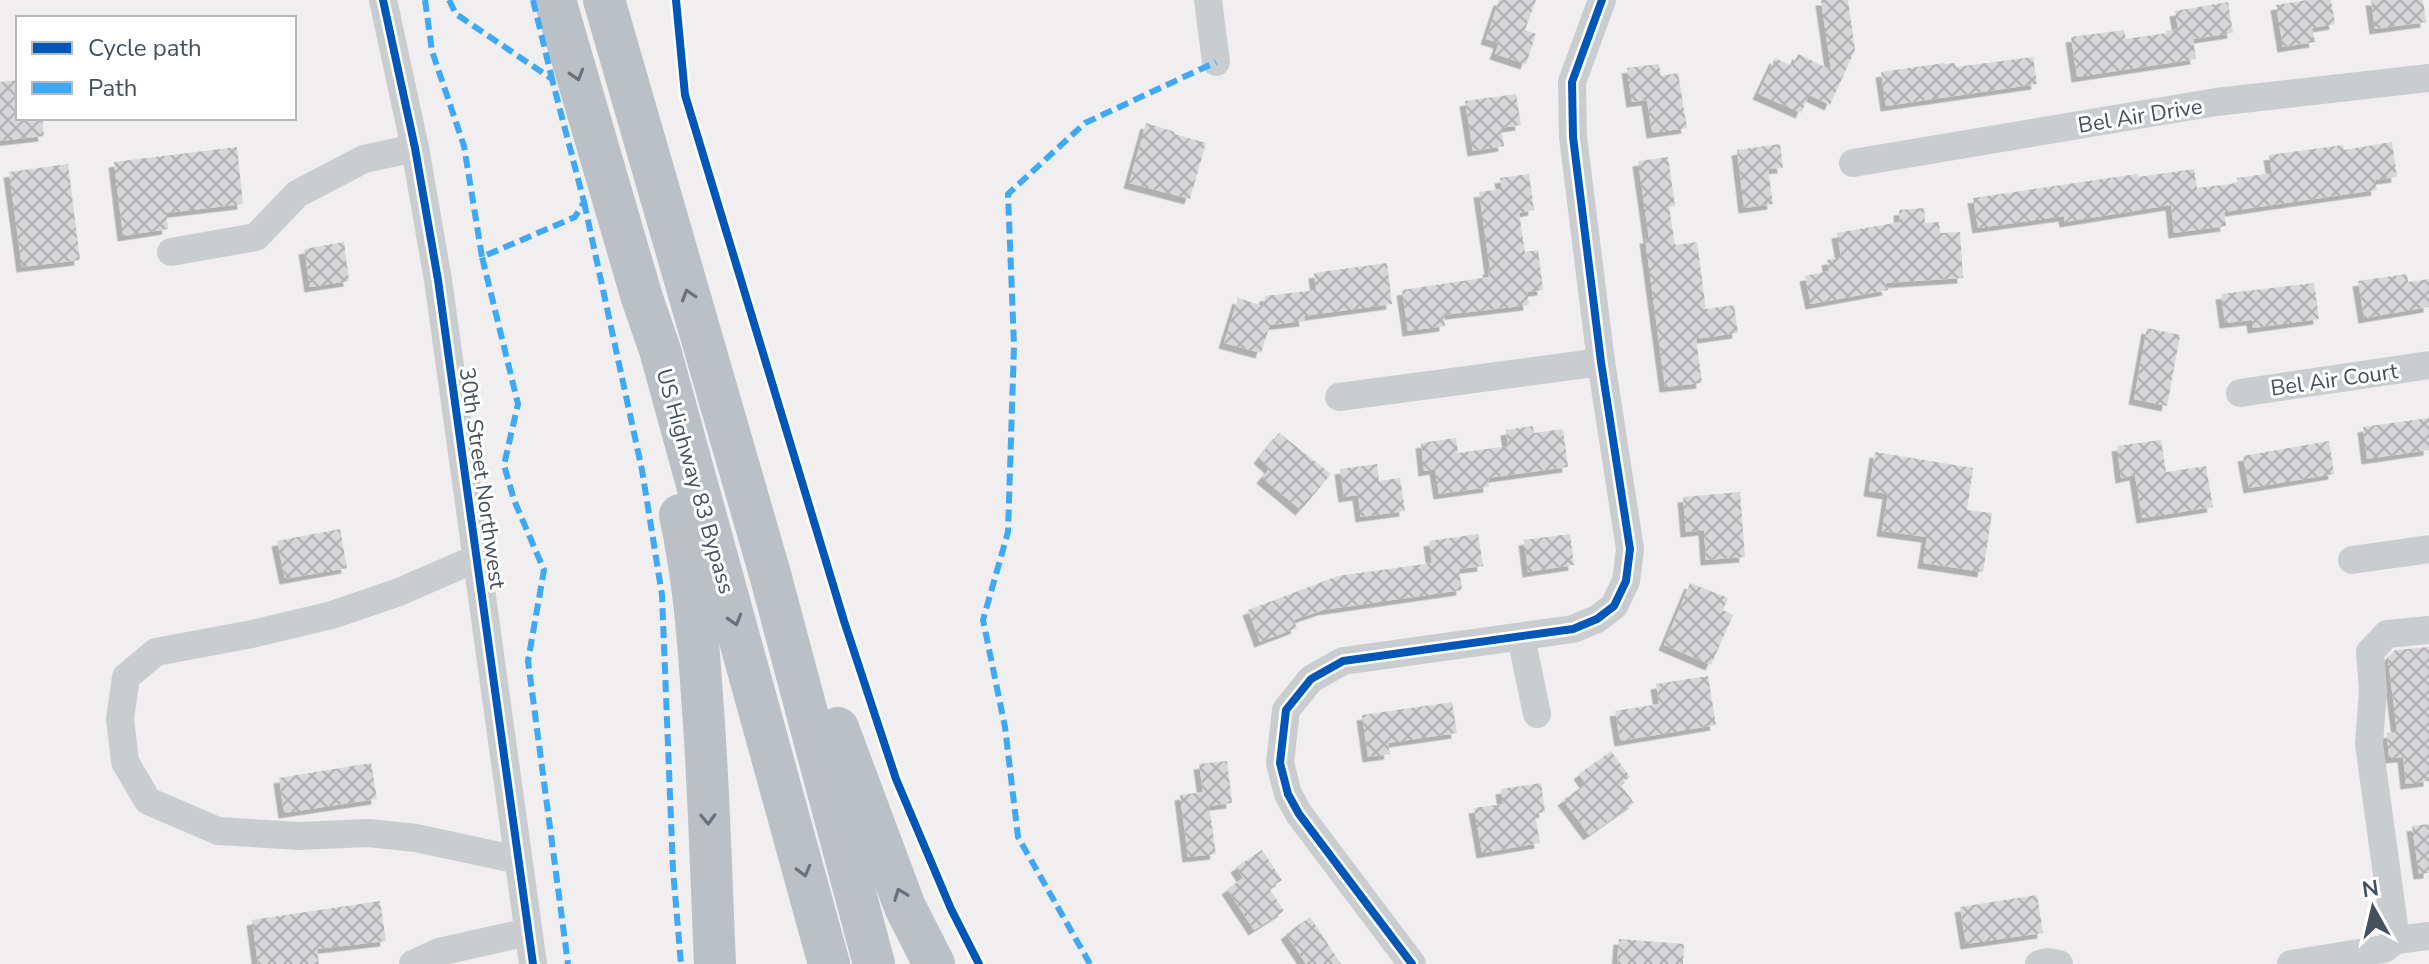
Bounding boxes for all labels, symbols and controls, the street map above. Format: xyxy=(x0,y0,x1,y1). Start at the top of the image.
legend xyxy=(16,16,296,120)
text: Cycle path xyxy=(88,32,202,64)
one-way arrow xyxy=(568,67,584,81)
text: Path xyxy=(88,72,137,104)
street label: Bel Air Drive xyxy=(2076,91,2205,141)
one-way arrow xyxy=(681,289,697,303)
street label: Bel Air Court xyxy=(2269,356,2400,404)
street label: US Highway 83 Bypass xyxy=(649,365,742,597)
street label: 30th Street Northwest xyxy=(452,366,512,591)
one-way arrow xyxy=(726,613,742,627)
one-way arrow xyxy=(700,813,717,826)
one-way arrow xyxy=(794,864,811,878)
north arrow xyxy=(2333,868,2413,948)
text: N xyxy=(2360,873,2381,905)
one-way arrow xyxy=(893,888,910,902)

